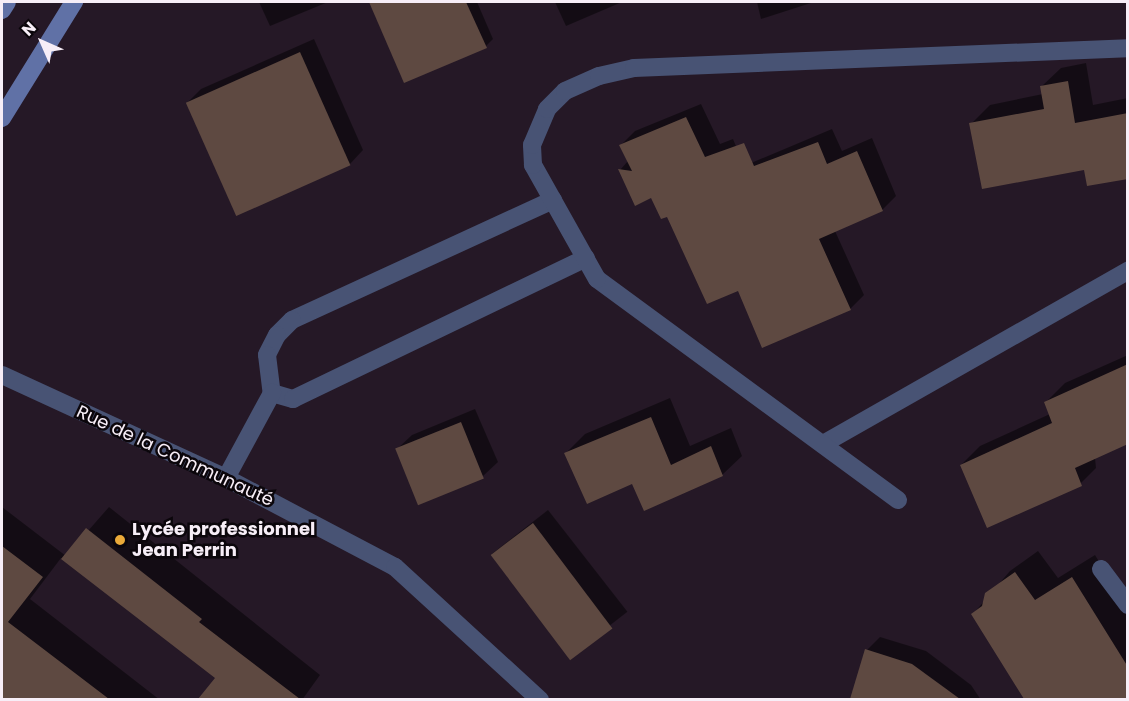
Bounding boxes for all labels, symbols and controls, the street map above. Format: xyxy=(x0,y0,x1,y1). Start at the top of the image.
north arrow xyxy=(12,12,72,72)
text: N xyxy=(17,17,41,41)
street label: Rue de la Communauté xyxy=(73,401,277,511)
place label: Lycée professionnel Jean Perrin xyxy=(132,519,315,562)
marker: Lycée professionnel Jean Perrin xyxy=(113,533,127,547)

